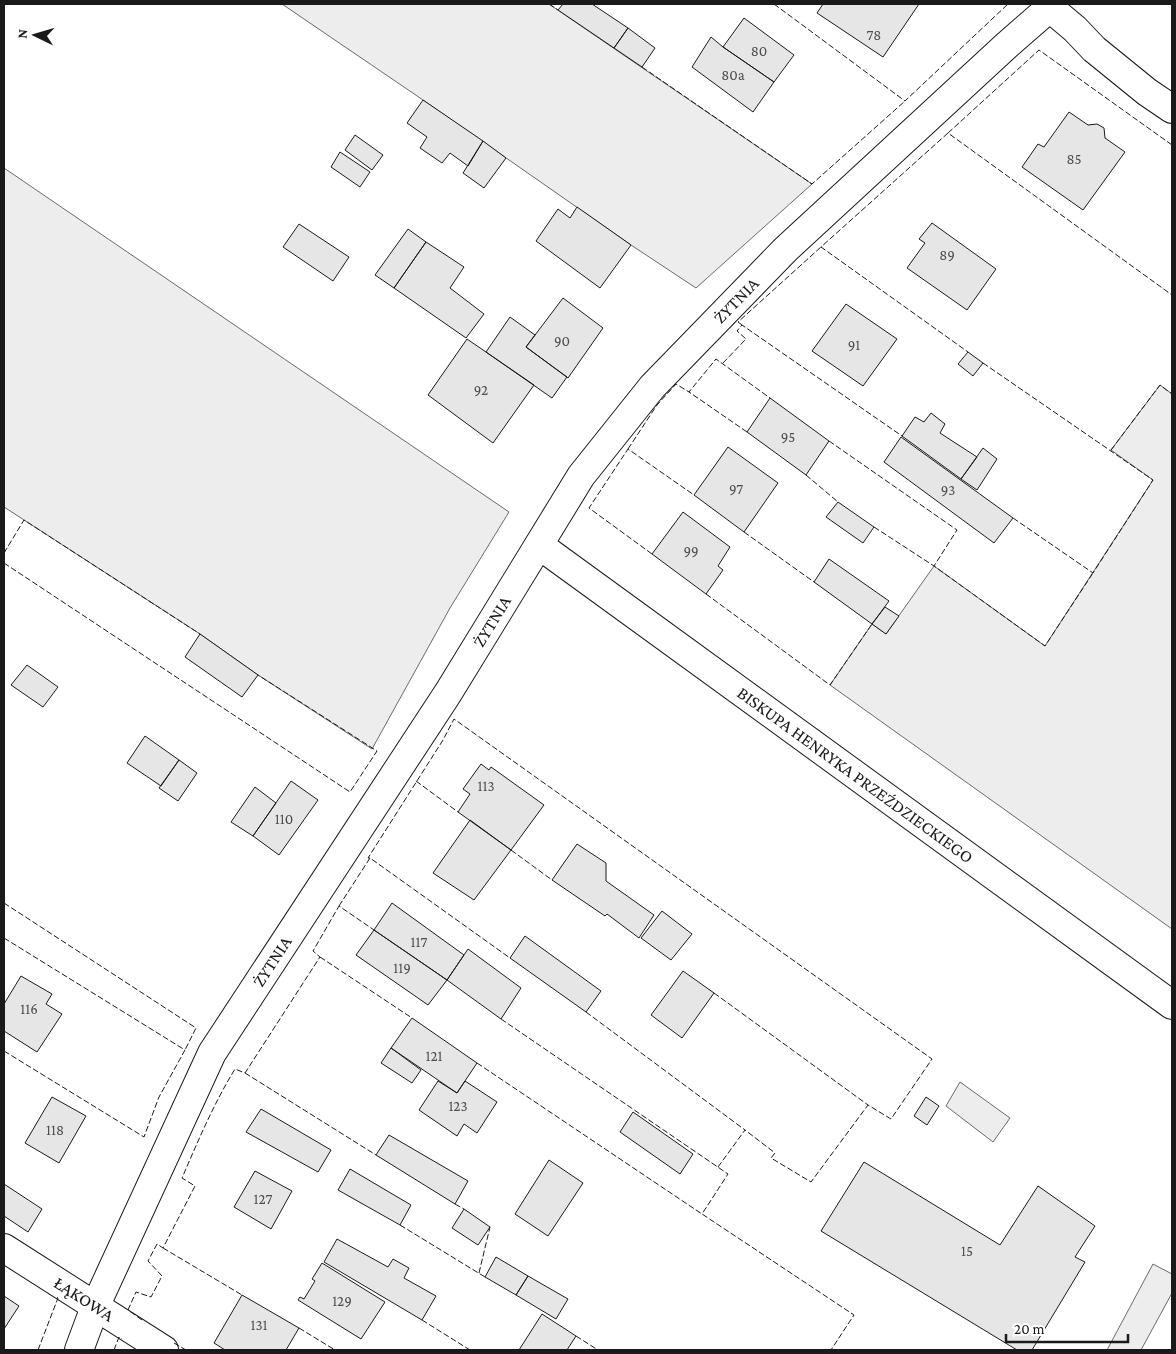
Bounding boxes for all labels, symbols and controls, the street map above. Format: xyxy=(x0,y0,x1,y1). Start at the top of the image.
north arrow xyxy=(10,10,60,60)
house number: 78 xyxy=(867,27,881,43)
text: N xyxy=(14,28,30,39)
house number: 80 xyxy=(751,43,767,59)
house number: 80a xyxy=(721,67,745,83)
house number: 85 xyxy=(1067,151,1081,167)
house number: 89 xyxy=(939,247,955,263)
street label: ŻYTNIA xyxy=(709,273,763,328)
house number: 90 xyxy=(554,333,570,349)
house number: 91 xyxy=(848,337,860,353)
house number: 92 xyxy=(474,382,488,398)
house number: 95 xyxy=(781,429,795,445)
house number: 97 xyxy=(729,481,743,497)
house number: 93 xyxy=(941,482,955,498)
house number: 99 xyxy=(683,543,699,559)
street label: ŻYTNIA xyxy=(469,592,515,650)
street label: BISKUPA HENRYKA PRZEŹDZIECKIEGO xyxy=(733,682,977,867)
house number: 113 xyxy=(477,778,495,794)
house number: 110 xyxy=(275,811,293,827)
street label: ŻYTNIA xyxy=(248,932,296,990)
house number: 117 xyxy=(411,934,428,950)
house number: 119 xyxy=(393,960,411,976)
house number: 116 xyxy=(20,1001,38,1017)
house number: 121 xyxy=(425,1048,443,1064)
house number: 123 xyxy=(448,1098,468,1114)
house number: 118 xyxy=(46,1122,64,1138)
house number: 127 xyxy=(254,1191,272,1207)
house number: 15 xyxy=(961,1243,973,1259)
street label: ŁĄKOWA xyxy=(50,1273,118,1326)
house number: 129 xyxy=(332,1293,352,1309)
scale bar xyxy=(1006,1312,1128,1344)
house number: 131 xyxy=(250,1317,268,1333)
text: 20 m xyxy=(1014,1321,1045,1337)

